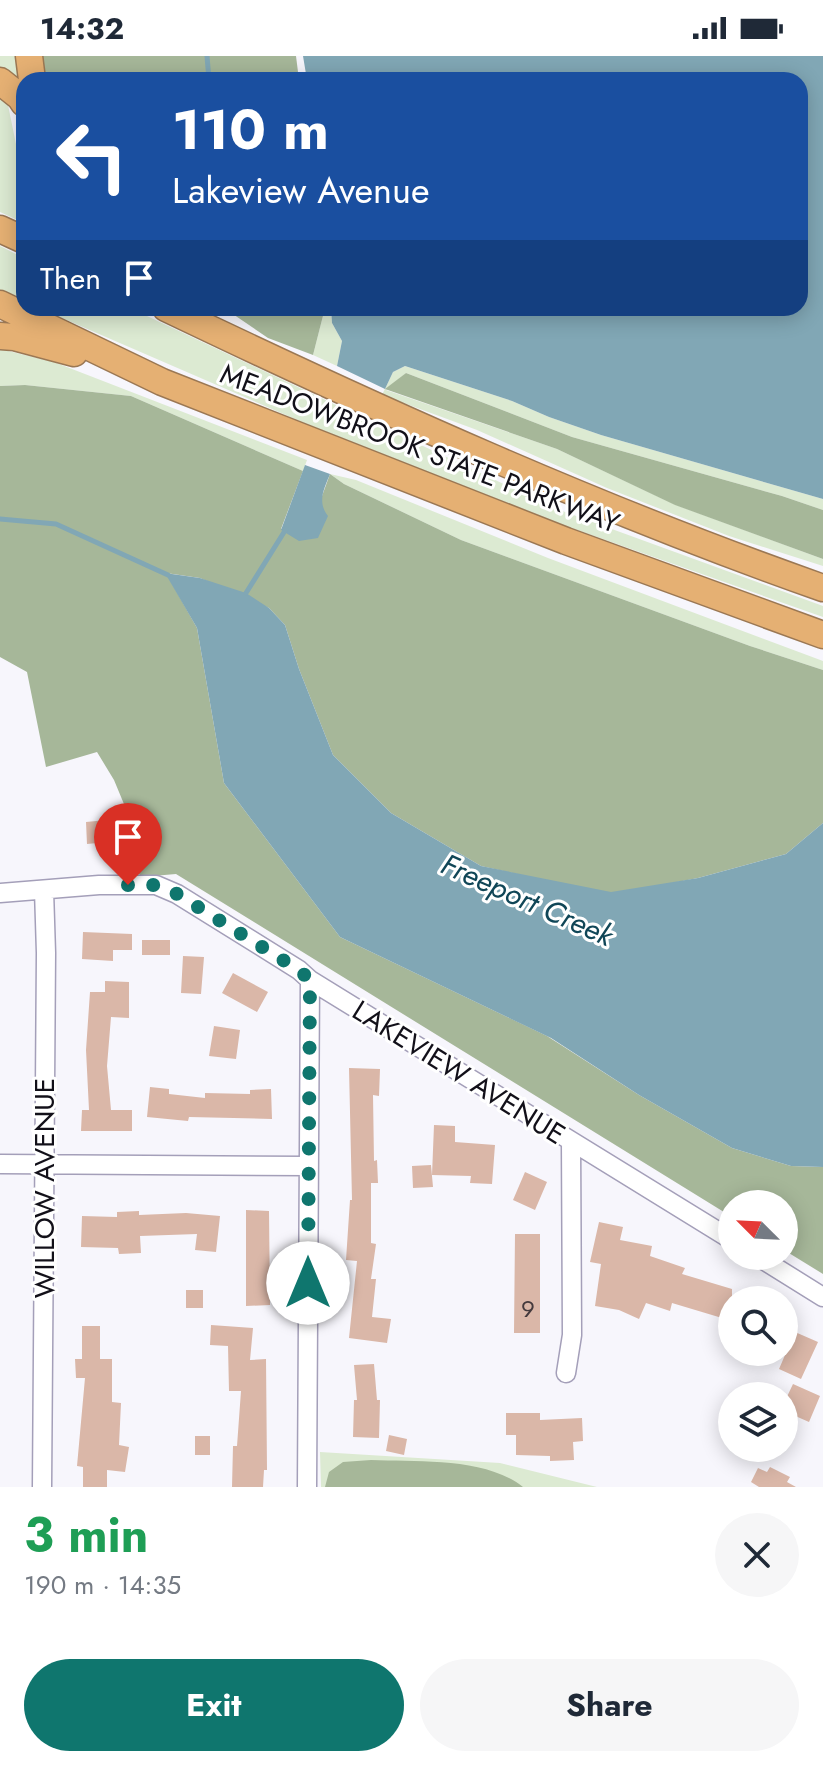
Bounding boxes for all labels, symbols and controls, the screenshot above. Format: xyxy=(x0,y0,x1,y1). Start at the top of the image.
text: 14:32 xyxy=(40,7,124,50)
text: 110 m xyxy=(172,89,329,170)
icon: left xyxy=(40,104,144,208)
text: Lakeview Avenue xyxy=(172,164,429,216)
icon: arrive xyxy=(117,256,161,300)
text: Then xyxy=(40,257,101,300)
street label: MEADOWBROOK STATE PARKWAY xyxy=(214,353,626,544)
pin xyxy=(94,803,162,885)
icon: arrive xyxy=(106,815,150,859)
water label: Freeport Creek xyxy=(434,842,621,957)
street label: LAKEVIEW AVENUE xyxy=(344,990,573,1155)
street label: WILLOW AVENUE xyxy=(24,1078,65,1298)
north arrow xyxy=(718,1190,798,1270)
map controls xyxy=(718,1190,798,1462)
position arrow xyxy=(266,1241,350,1325)
button: search xyxy=(718,1286,798,1366)
house number: 9 xyxy=(521,1291,535,1326)
button: layers xyxy=(718,1382,798,1462)
text: 3 min xyxy=(24,1501,148,1570)
button: close xyxy=(715,1513,799,1597)
text: 190 m · 14:35 xyxy=(24,1566,181,1604)
button: Exit xyxy=(24,1659,404,1751)
button: Share xyxy=(420,1659,799,1751)

